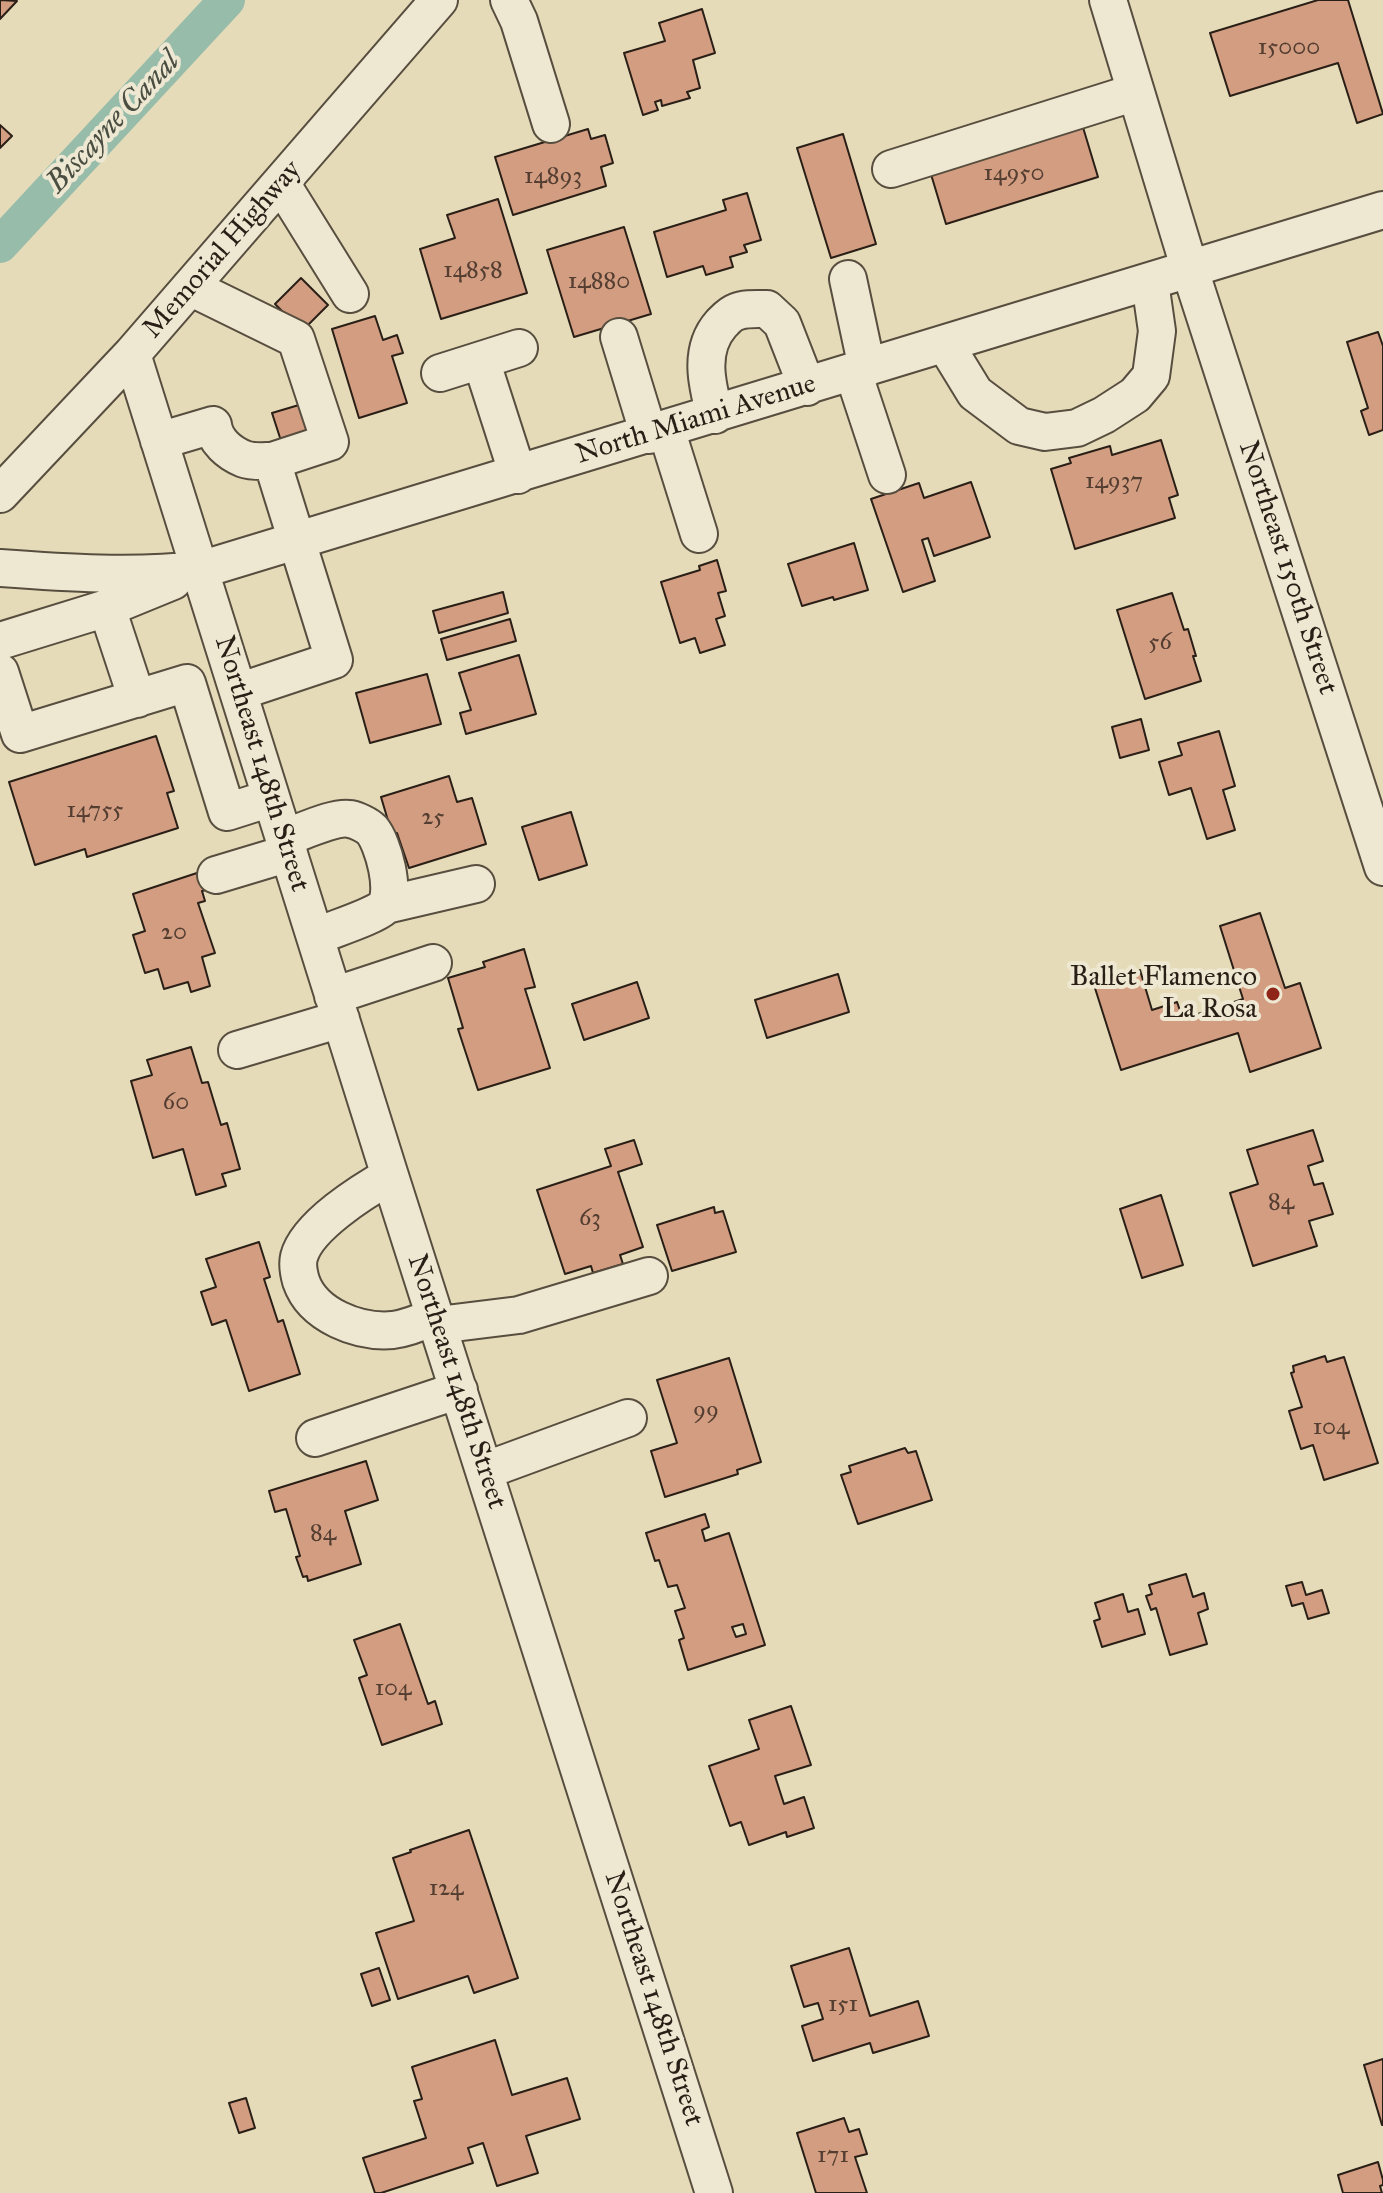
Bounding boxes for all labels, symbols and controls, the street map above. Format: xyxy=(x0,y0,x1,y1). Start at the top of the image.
house number: 15000 xyxy=(1258,34,1320,62)
water label: Biscayne Canal xyxy=(40,45,188,201)
street label: Memorial Highway xyxy=(137,154,309,346)
house number: 14950 xyxy=(984,160,1044,188)
house number: 14893 xyxy=(524,163,582,191)
house number: 14858 xyxy=(443,257,503,285)
house number: 14880 xyxy=(568,268,630,296)
street label: North Miami Avenue xyxy=(572,368,820,472)
street label: Northeast 150th Street xyxy=(1230,437,1344,699)
house number: 14937 xyxy=(1085,468,1143,496)
house number: 56 xyxy=(1148,629,1172,657)
street label: Northeast 148th Street xyxy=(206,632,316,896)
house number: 14755 xyxy=(67,797,123,825)
house number: 25 xyxy=(422,804,444,832)
house number: 20 xyxy=(161,919,187,947)
place label: Ballet Flamenco La Rosa xyxy=(1070,961,1257,1027)
marker: Ballet Flamenco La Rosa xyxy=(1264,985,1282,1003)
house number: 60 xyxy=(163,1089,189,1117)
house number: 84 xyxy=(1268,1189,1294,1217)
house number: 63 xyxy=(579,1205,601,1233)
street label: Northeast 148th Street xyxy=(399,1250,513,1514)
house number: 99 xyxy=(693,1397,719,1425)
house number: 104 xyxy=(1313,1414,1349,1442)
house number: 84 xyxy=(310,1520,336,1548)
house number: 104 xyxy=(375,1675,411,1703)
street label: Northeast 148th Street xyxy=(596,1867,710,2131)
house number: 124 xyxy=(429,1875,463,1903)
house number: 151 xyxy=(828,1991,858,2019)
house number: 171 xyxy=(817,2142,849,2170)

